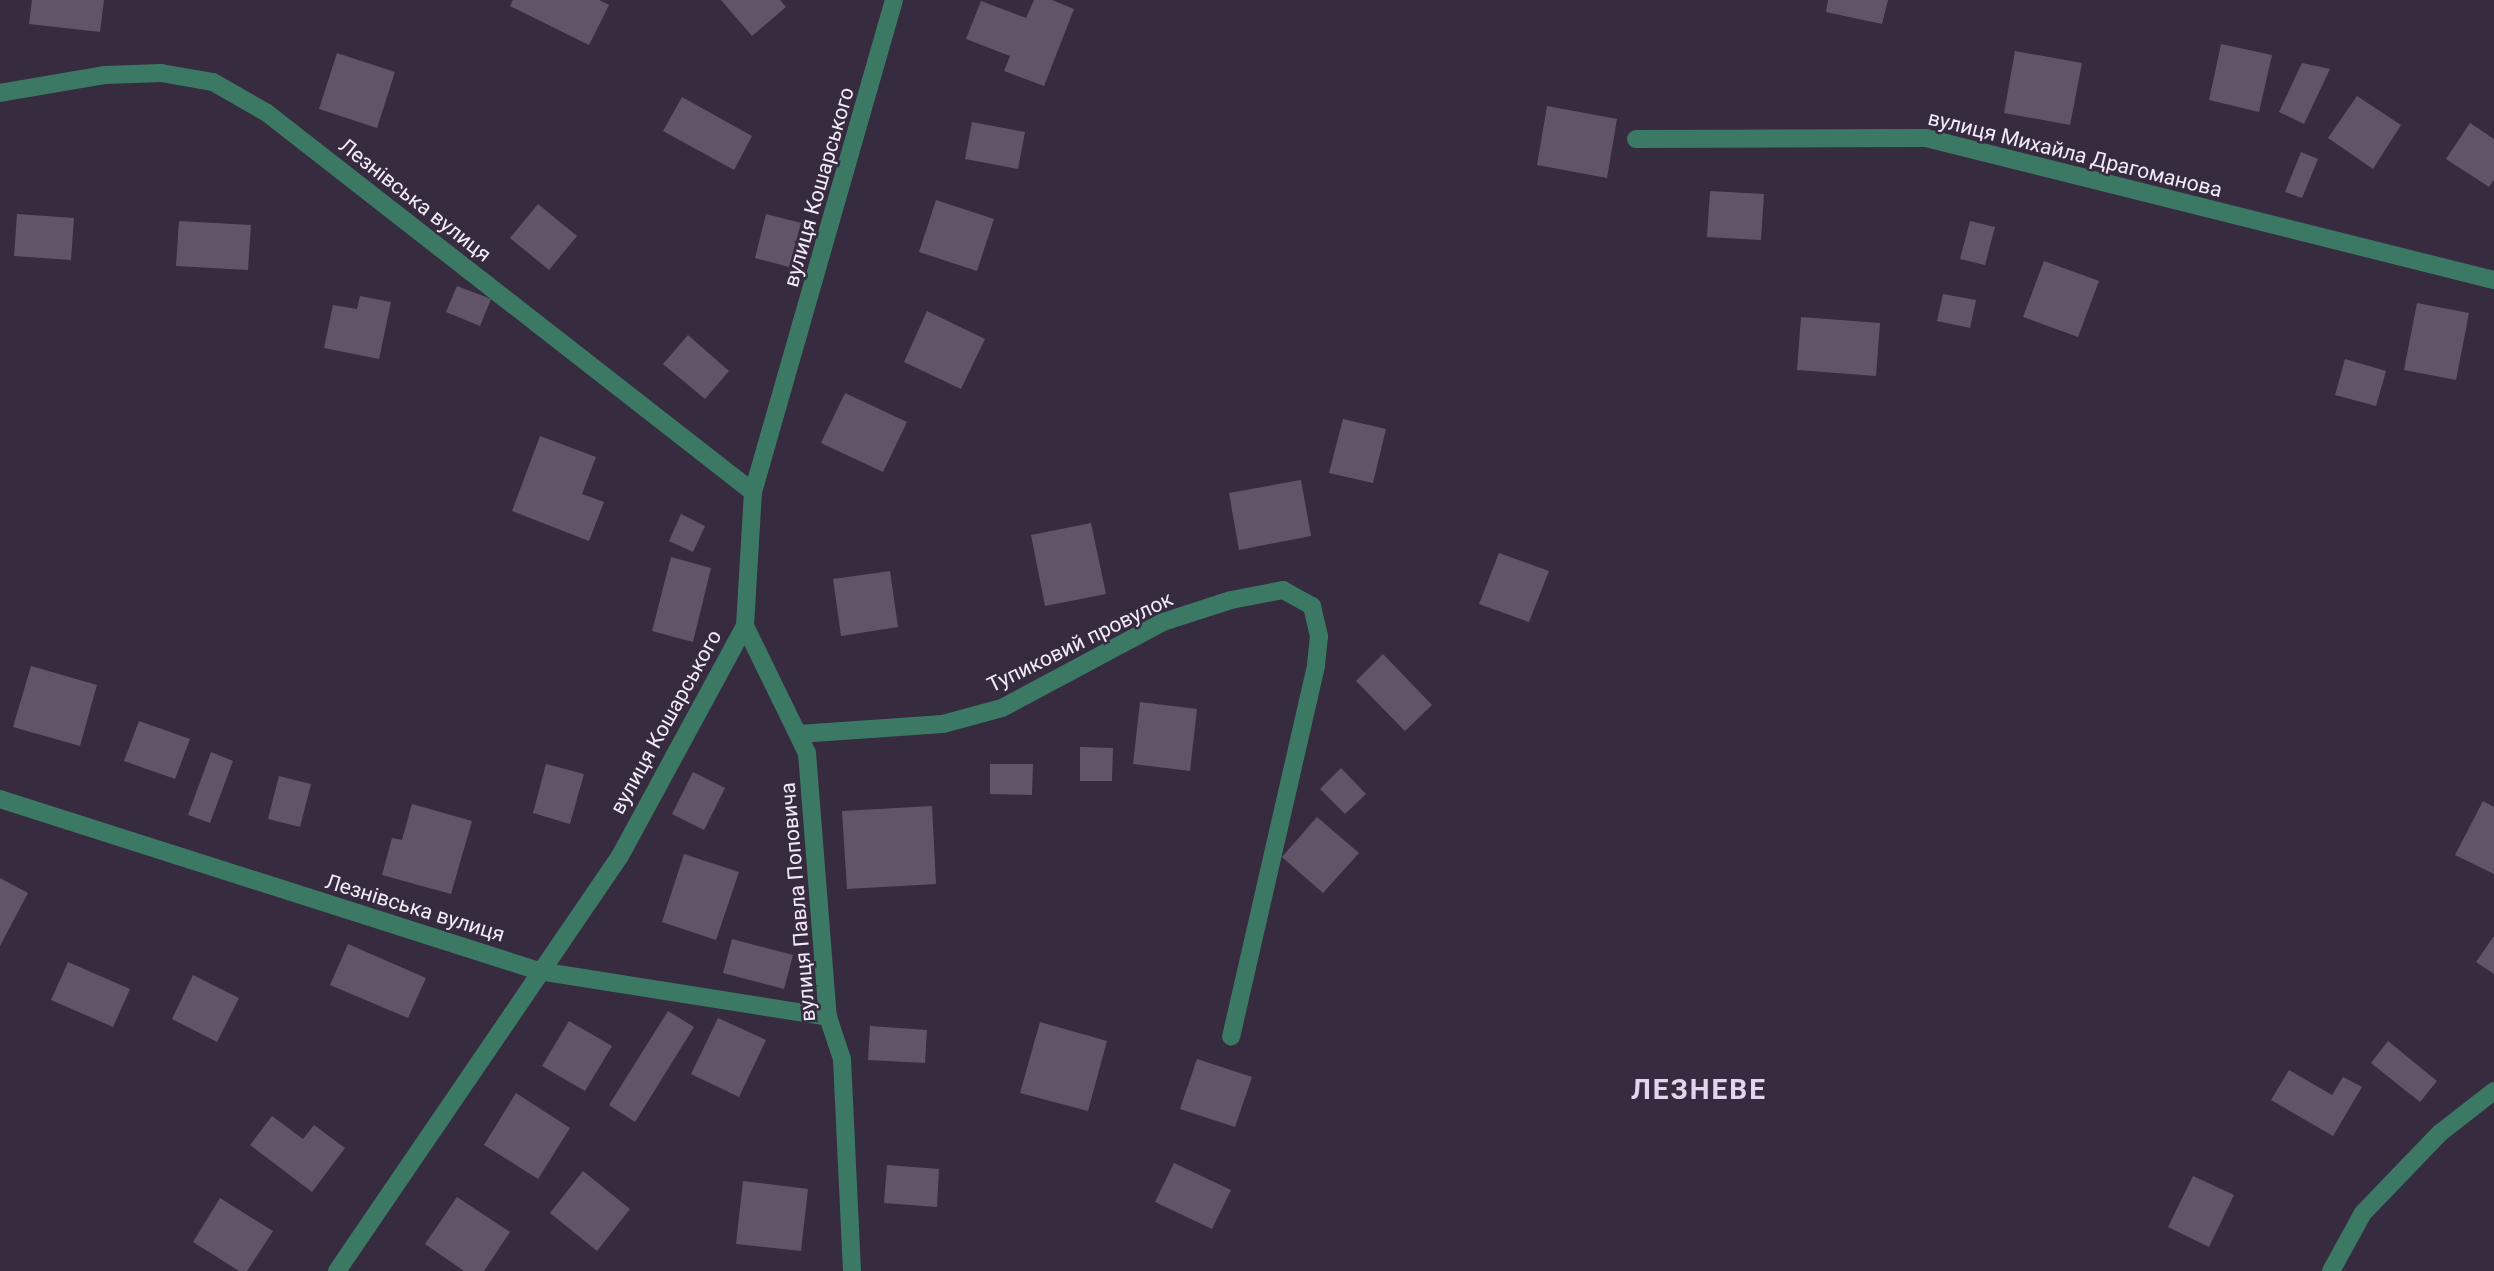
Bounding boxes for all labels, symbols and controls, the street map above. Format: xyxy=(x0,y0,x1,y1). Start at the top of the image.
street label: вулиця Кошарського xyxy=(778,84,860,290)
street label: вулиця Михайла Драгоманова xyxy=(1925,105,2225,203)
street label: Лезнівська вулиця xyxy=(334,133,496,267)
street label: Тупиковий провулок xyxy=(983,586,1177,698)
street label: вулиця Кошарського xyxy=(605,626,727,818)
street label: вулиця Павла Поповича xyxy=(775,781,821,1023)
street label: Лезнівська вулиця xyxy=(322,869,508,947)
district label: ЛЕЗНЕВЕ xyxy=(1632,1073,1766,1107)

